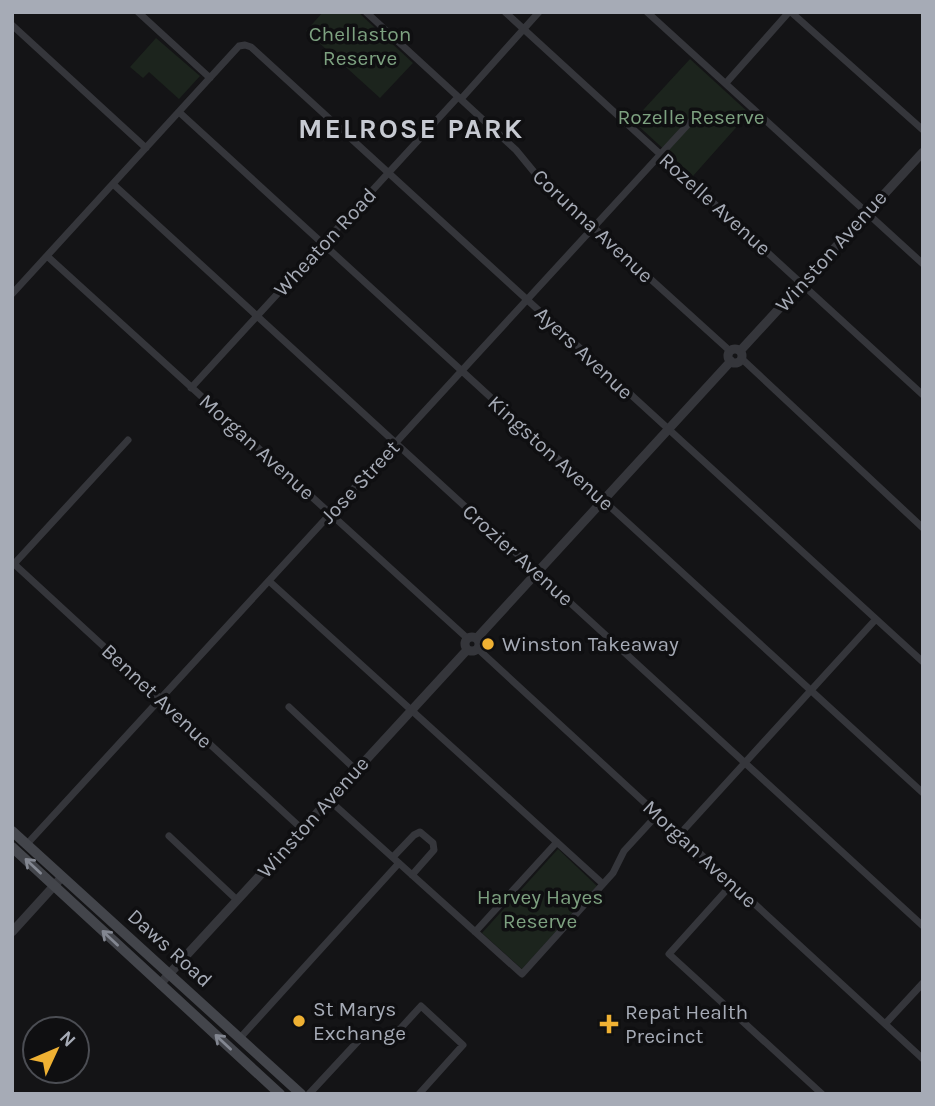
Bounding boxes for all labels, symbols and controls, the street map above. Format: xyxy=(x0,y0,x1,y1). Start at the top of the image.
park label: Chellaston Reserve xyxy=(309,22,411,70)
park label: Rozelle Reserve xyxy=(617,105,765,129)
district label: MELROSE PARK xyxy=(298,112,524,145)
street label: Rozelle Avenue xyxy=(654,148,776,260)
street label: Corunna Avenue xyxy=(528,164,658,288)
street label: Wheaton Road xyxy=(269,183,381,301)
street label: Winston Avenue xyxy=(770,185,892,317)
street label: Ayers Avenue xyxy=(530,302,638,404)
street label: Morgan Avenue xyxy=(194,389,320,505)
street label: Kingston Avenue xyxy=(483,390,619,516)
street label: Jose Street xyxy=(316,436,404,528)
street label: Crozier Avenue xyxy=(458,499,578,611)
place label: Winston Takeaway xyxy=(502,632,679,656)
marker: Winston Takeaway xyxy=(480,636,496,652)
street label: Bennet Avenue xyxy=(97,639,217,753)
street label: Winston Avenue xyxy=(252,751,374,883)
street label: Morgan Avenue xyxy=(638,795,762,913)
one-way arrow xyxy=(25,858,42,875)
park label: Harvey Hayes Reserve xyxy=(477,885,603,933)
street label: Daws Road xyxy=(123,904,217,992)
one-way arrow xyxy=(102,929,119,946)
place label: St Marys Exchange xyxy=(313,997,406,1045)
place label: Repat Health Precinct xyxy=(625,1000,748,1048)
marker: St Marys Exchange xyxy=(291,1013,307,1029)
marker: Repat Health Precinct xyxy=(599,1014,619,1034)
north arrow xyxy=(21,1015,91,1085)
text: N xyxy=(55,1026,80,1051)
one-way arrow xyxy=(215,1033,232,1050)

